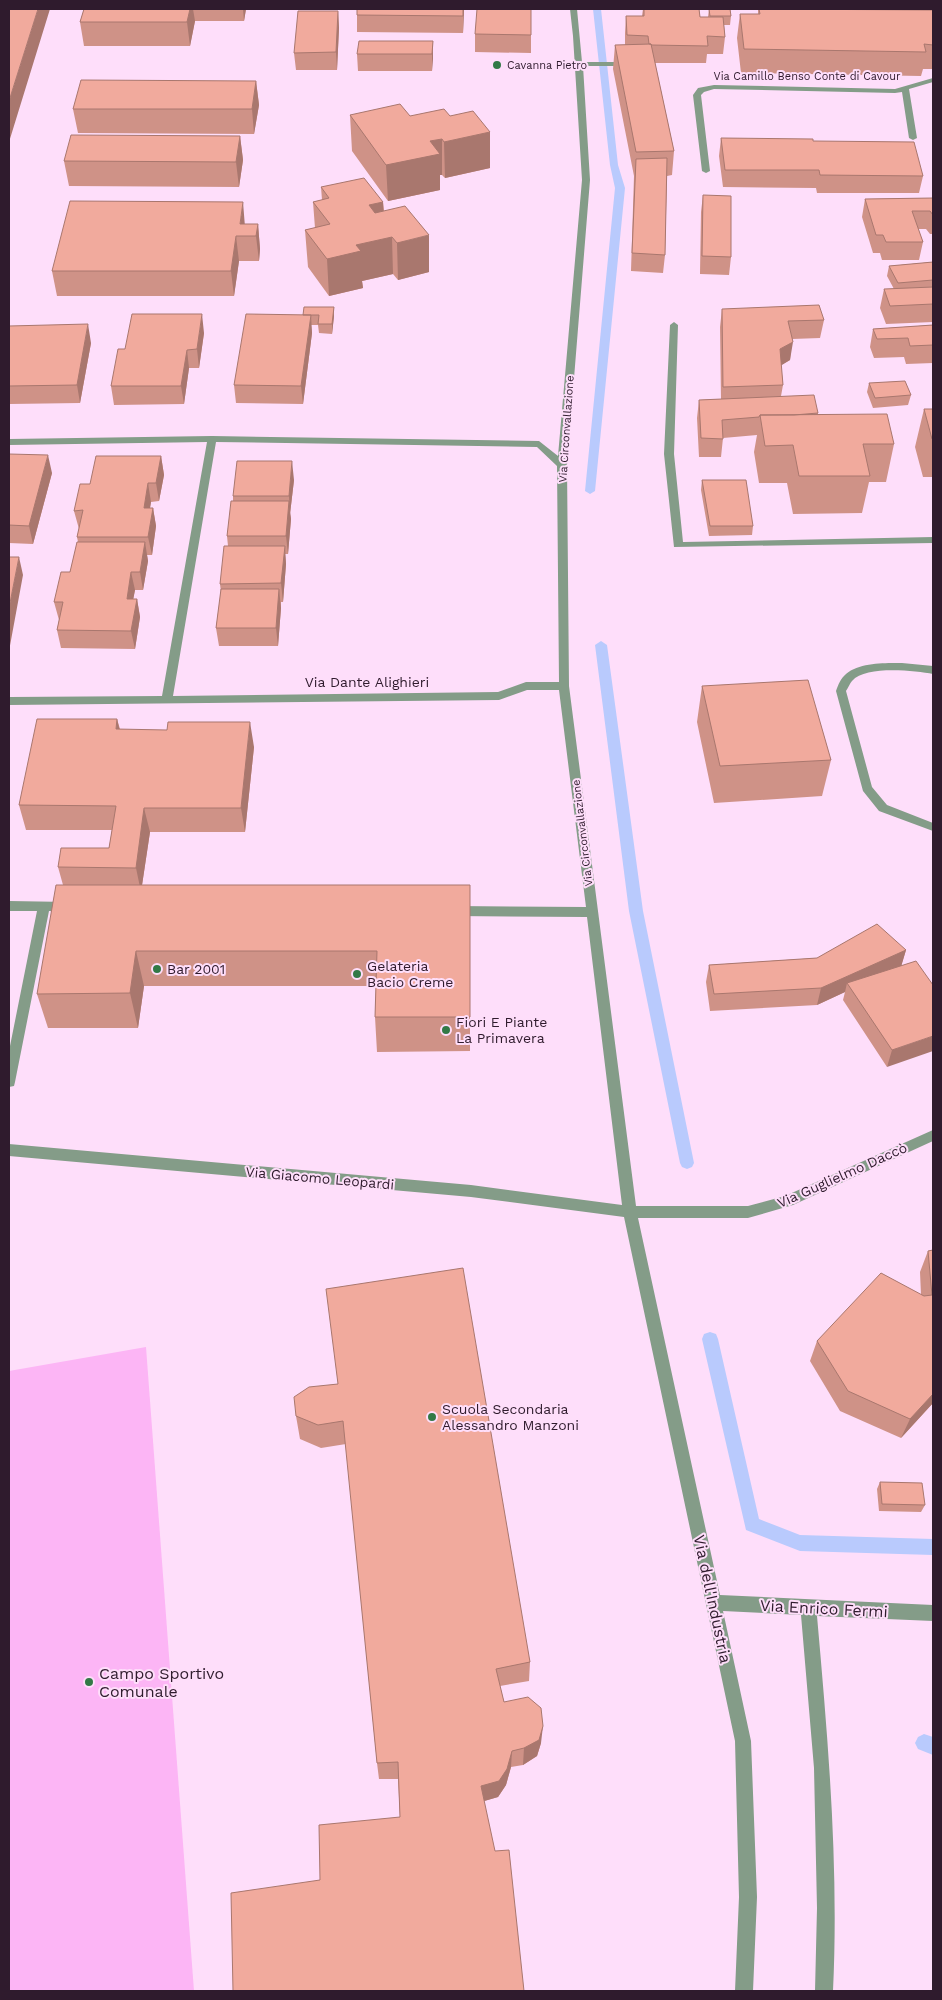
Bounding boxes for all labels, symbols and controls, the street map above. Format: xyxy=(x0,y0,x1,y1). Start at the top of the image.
marker: Cavanna Pietro xyxy=(491,59,503,71)
place label: Cavanna Pietro xyxy=(507,59,587,72)
street label: Via Camillo Benso Conte di Cavour xyxy=(714,70,901,83)
street label: Via Circonvallazione xyxy=(556,375,577,483)
street label: Via Dante Alighieri xyxy=(305,674,429,690)
street label: Via Circonvallazione xyxy=(570,779,595,887)
place label: Gelateria Bacio Creme xyxy=(367,958,453,990)
place label: Bar 2001 xyxy=(167,961,225,977)
marker: Bar 2001 xyxy=(151,963,163,975)
marker: Gelateria Bacio Creme xyxy=(351,968,363,980)
place label: Fiori E Piante La Primavera xyxy=(456,1014,547,1046)
marker: Fiori E Piante La Primavera xyxy=(440,1024,452,1036)
street label: Via Guglielmo Daccò xyxy=(775,1139,909,1211)
street label: Via Giacomo Leopardi xyxy=(245,1164,395,1192)
place label: Scuola Secondaria Alessandro Manzoni xyxy=(442,1401,579,1433)
marker: Scuola Secondaria Alessandro Manzoni xyxy=(426,1411,438,1423)
street label: Via dell'Industria xyxy=(690,1533,735,1665)
street label: Via Enrico Fermi xyxy=(760,1596,888,1621)
place label: Campo Sportivo Comunale xyxy=(99,1664,224,1701)
marker: Campo Sportivo Comunale xyxy=(83,1676,95,1688)

